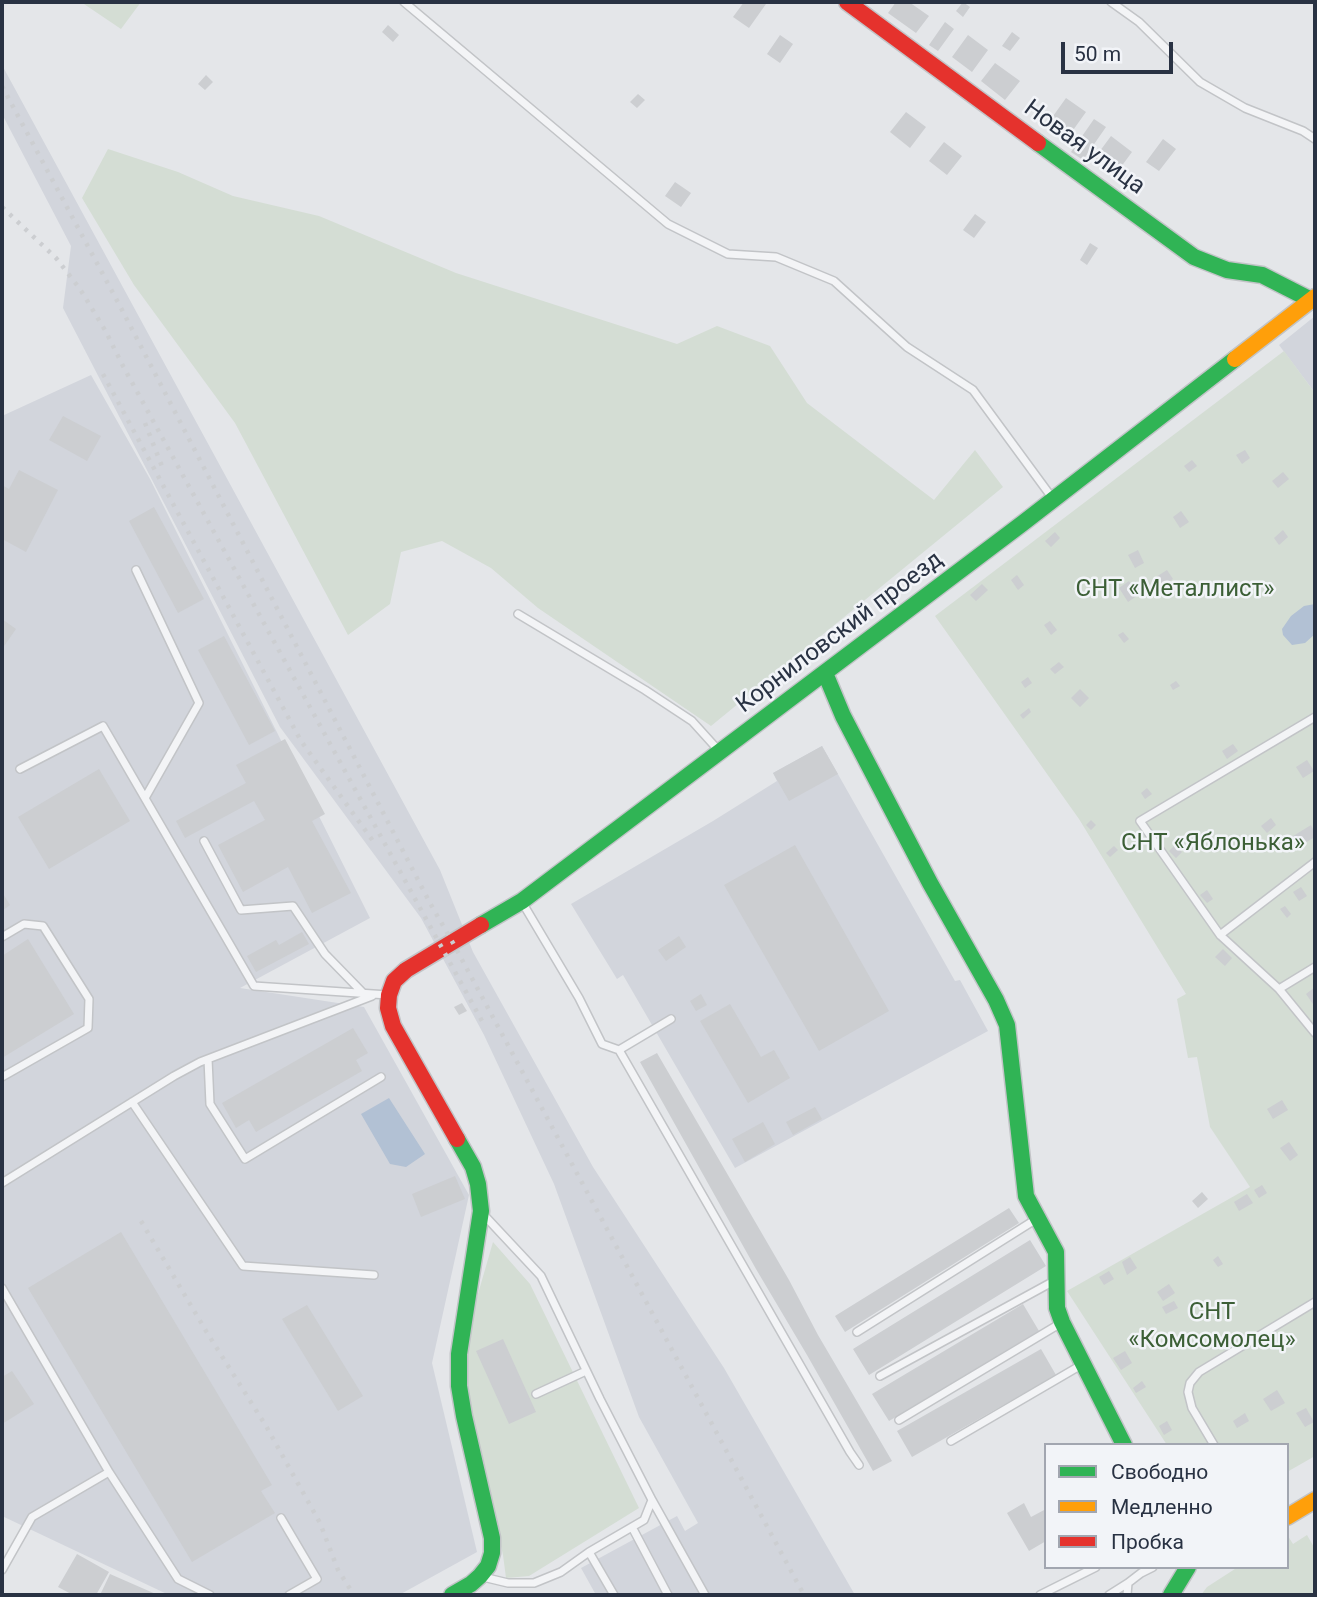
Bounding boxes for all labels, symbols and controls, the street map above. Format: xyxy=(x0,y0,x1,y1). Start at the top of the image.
scale bar xyxy=(1065,28,1177,72)
text: 50 m xyxy=(1074,42,1121,66)
street label: Новая улица xyxy=(1018,94,1150,202)
street label: Корниловский проезд xyxy=(731,546,949,720)
park label: СНТ «Металлист» xyxy=(1076,576,1274,604)
park label: СНТ «Яблонька» xyxy=(1121,830,1305,858)
park label: СНТ «Комсомолец» xyxy=(1128,1299,1296,1355)
legend xyxy=(1044,1443,1289,1569)
text: Свободно xyxy=(1111,1460,1208,1484)
text: Медленно xyxy=(1111,1495,1213,1519)
text: Пробка xyxy=(1111,1530,1184,1554)

